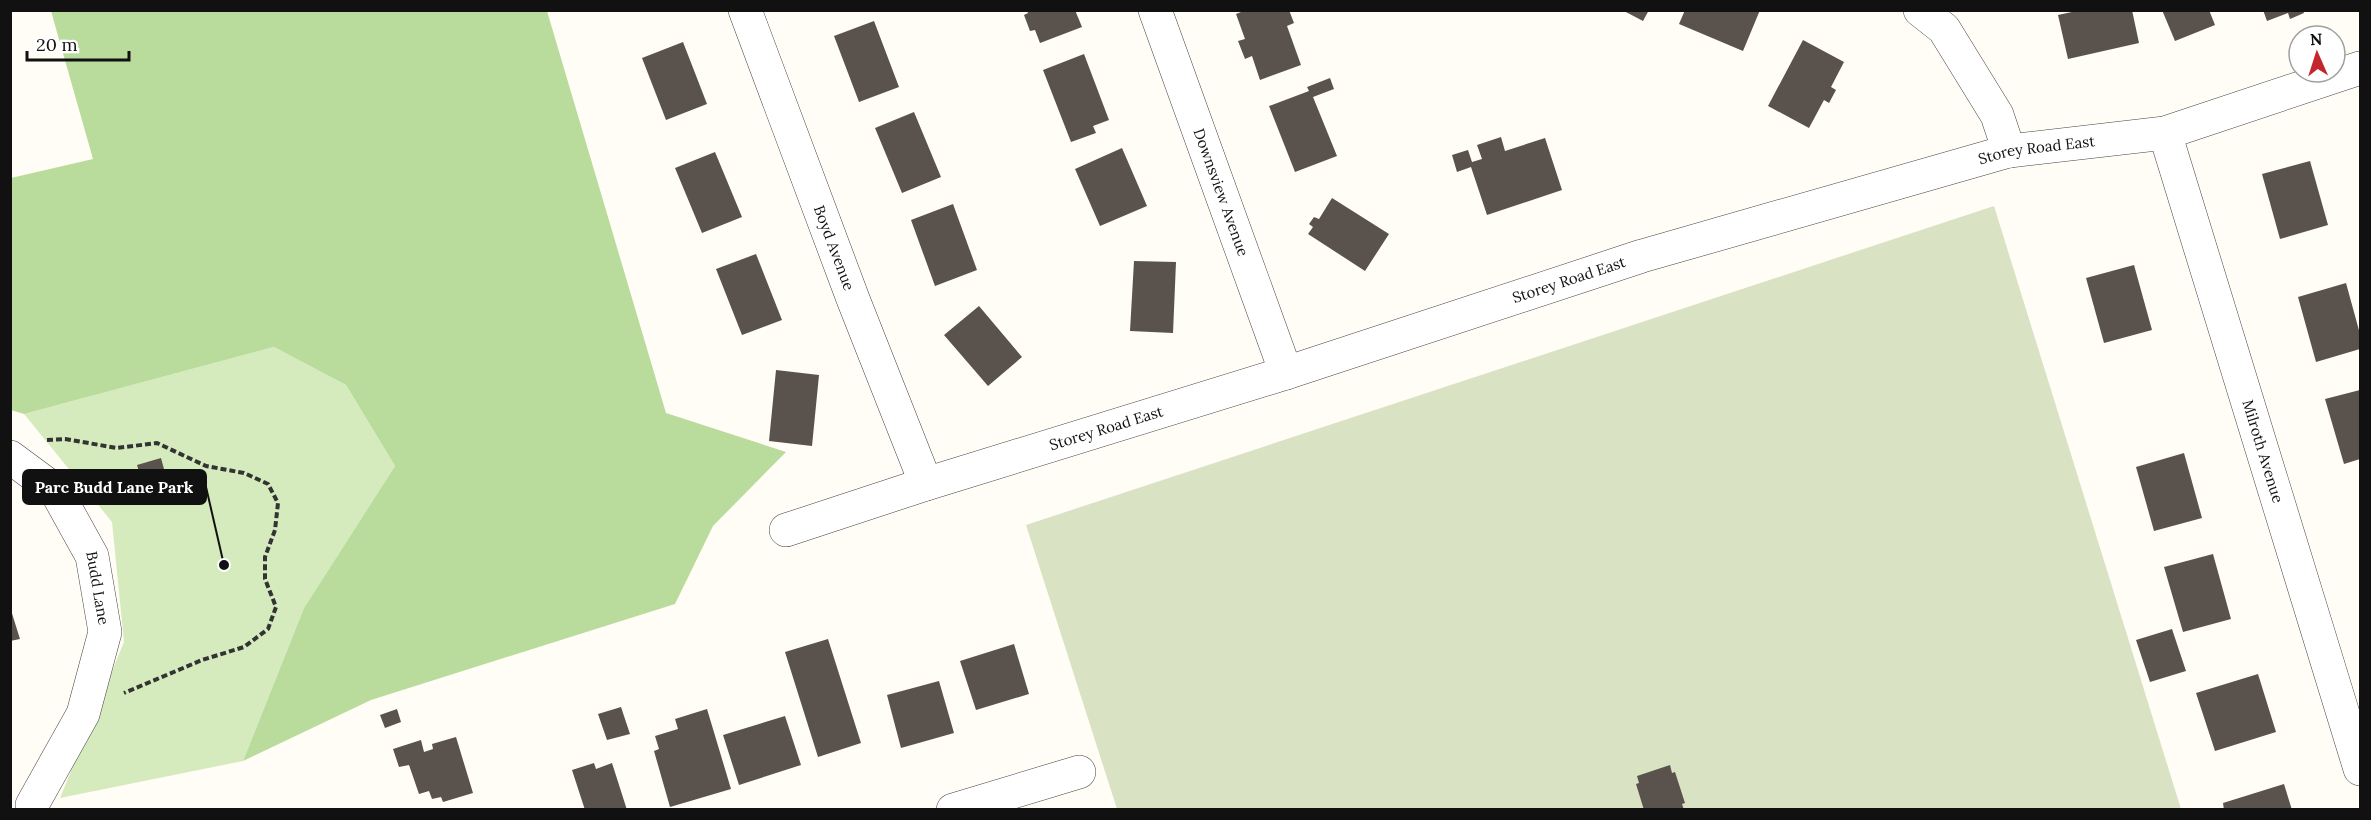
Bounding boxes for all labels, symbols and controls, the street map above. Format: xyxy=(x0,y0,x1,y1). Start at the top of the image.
scale bar xyxy=(27,24,129,62)
north arrow xyxy=(2287,24,2347,84)
text: N xyxy=(2310,29,2323,49)
text: 20 m xyxy=(36,33,78,56)
street label: Downsview Avenue xyxy=(1190,126,1253,259)
street label: Storey Road East xyxy=(1976,131,2096,168)
street label: Boyd Avenue xyxy=(810,202,859,293)
street label: Storey Road East xyxy=(1510,252,1628,307)
street label: Milroth Avenue xyxy=(2238,397,2288,505)
street label: Storey Road East xyxy=(1047,401,1165,454)
callout: Parc Budd Lane Park xyxy=(23,470,206,504)
text: Parc Budd Lane Park xyxy=(35,477,194,497)
street label: Budd Lane xyxy=(82,550,114,626)

